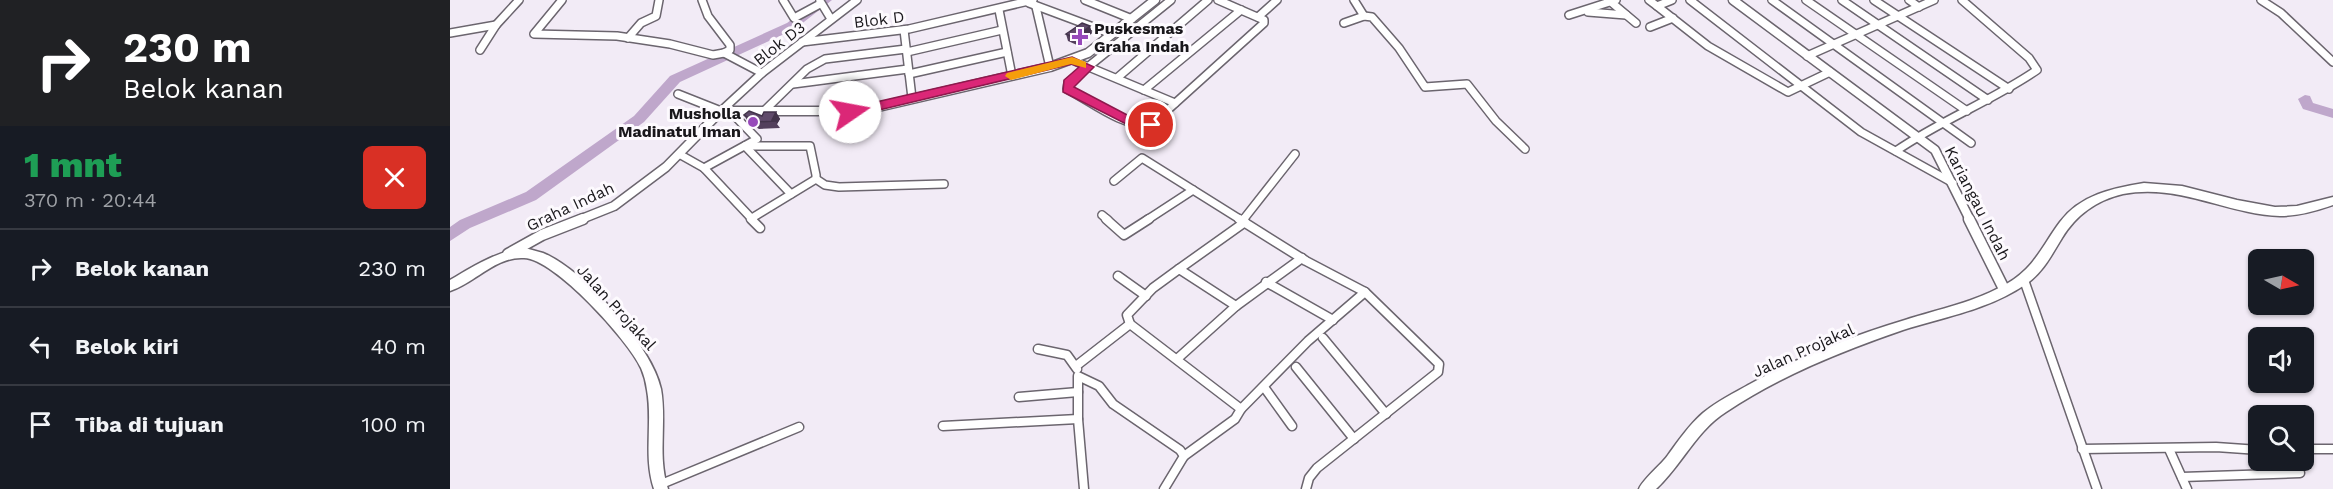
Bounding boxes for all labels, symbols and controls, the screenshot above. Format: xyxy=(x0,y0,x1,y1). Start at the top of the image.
street label: Blok D xyxy=(853,7,905,32)
street label: Blok D3 xyxy=(750,17,809,69)
place label: Puskesmas Graha Indah xyxy=(1094,19,1189,56)
text: 230 m xyxy=(123,23,252,72)
icon: right xyxy=(24,24,102,102)
marker: Puskesmas Graha Indah xyxy=(1071,28,1089,46)
text: Belok kanan xyxy=(123,73,284,105)
position arrow xyxy=(818,80,882,144)
pin xyxy=(1125,99,1176,150)
place label: Musholla Madinatul Iman xyxy=(618,104,742,141)
icon: arrive xyxy=(1134,108,1167,141)
marker: Musholla Madinatul Iman xyxy=(746,115,760,129)
street label: Kariangau Indah xyxy=(1941,143,2015,263)
text: 1 mnt xyxy=(24,144,122,186)
button: close xyxy=(363,146,426,209)
street label: Graha Indah xyxy=(523,178,617,235)
text: 370 m · 20:44 xyxy=(24,188,157,212)
north arrow xyxy=(2248,249,2314,315)
map controls xyxy=(2248,249,2314,471)
icon: right xyxy=(24,252,57,285)
text: Belok kanan xyxy=(75,256,209,281)
text: 230 m xyxy=(358,256,426,281)
street label: Jalan Projakal xyxy=(573,260,660,354)
street label: Jalan Projakal xyxy=(1750,320,1857,381)
button: sound xyxy=(2248,327,2314,393)
icon: left xyxy=(24,330,57,363)
text: Belok kiri xyxy=(75,334,179,359)
text: 40 m xyxy=(370,334,426,359)
button: search xyxy=(2248,405,2314,471)
icon: arrive xyxy=(24,408,57,441)
text: Tiba di tujuan xyxy=(75,412,224,437)
text: 100 m xyxy=(362,412,426,437)

